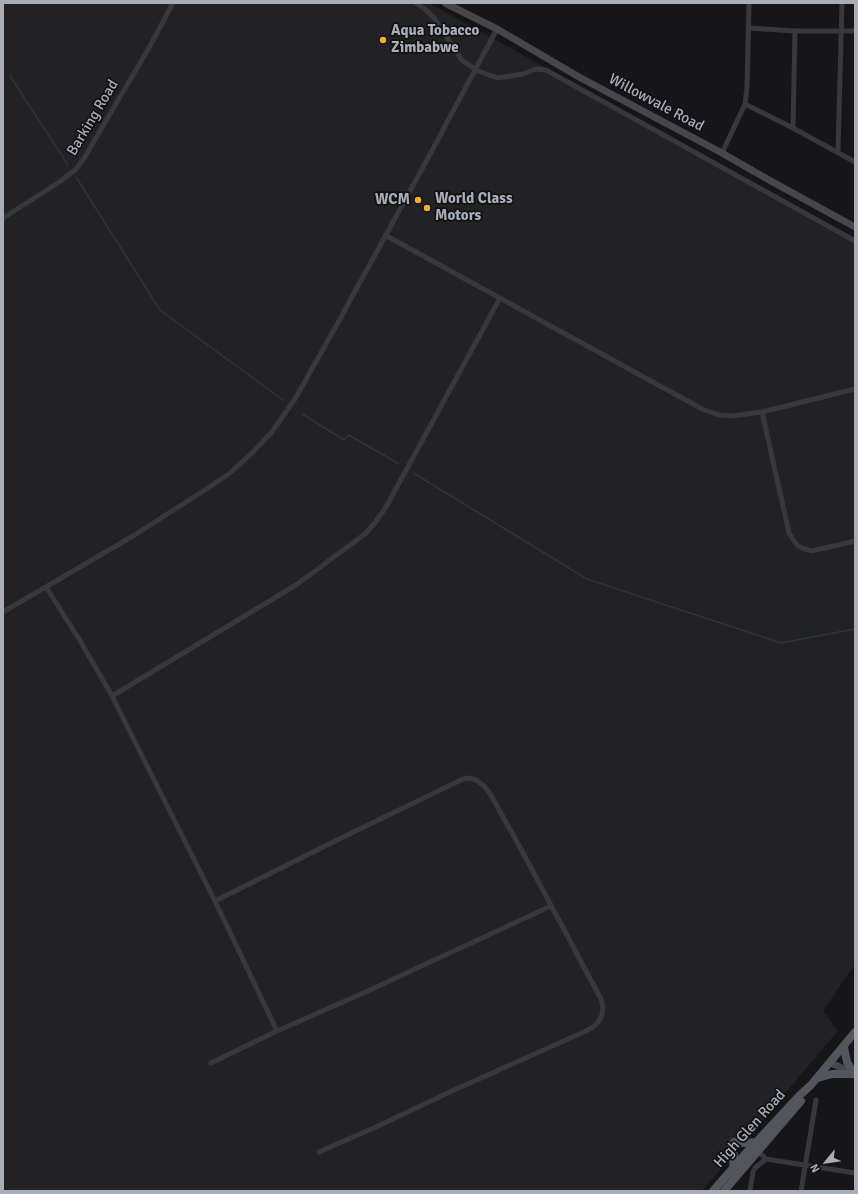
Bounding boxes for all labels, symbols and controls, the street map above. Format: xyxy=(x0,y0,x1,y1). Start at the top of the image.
place label: Aqua Tobacco Zimbabwe xyxy=(391,22,479,57)
marker: Aqua Tobacco Zimbabwe xyxy=(378,35,388,45)
street label: Willowvale Road xyxy=(605,70,707,136)
street label: Barking Road xyxy=(63,77,123,159)
place label: World Class Motors xyxy=(435,190,513,225)
place label: WCM xyxy=(375,191,410,209)
marker: WCM xyxy=(413,195,423,205)
marker: World Class Motors xyxy=(422,203,432,213)
street label: High Glen Road xyxy=(710,1086,790,1172)
north arrow xyxy=(806,1142,846,1182)
text: N xyxy=(808,1162,823,1175)

